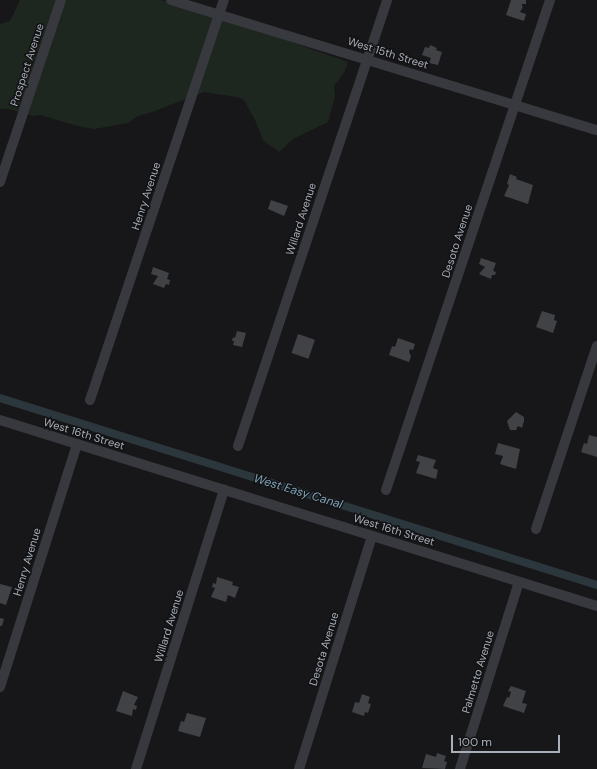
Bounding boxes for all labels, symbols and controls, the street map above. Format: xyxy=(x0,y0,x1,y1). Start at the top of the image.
street label: Prospect Avenue xyxy=(7,22,47,108)
street label: West 15th Street xyxy=(346,34,430,72)
street label: Henry Avenue xyxy=(129,160,163,232)
street label: Willard Avenue xyxy=(283,181,319,257)
street label: Desoto Avenue xyxy=(439,203,475,279)
street label: West 16th Street xyxy=(42,415,126,453)
water label: West Easy Canal xyxy=(252,472,344,512)
street label: West 16th Street xyxy=(352,511,436,549)
street label: Henry Avenue xyxy=(10,526,44,598)
street label: Willard Avenue xyxy=(152,588,186,664)
street label: Desota Avenue xyxy=(307,611,341,687)
street label: Palmetto Avenue xyxy=(459,629,497,715)
scale bar xyxy=(453,727,562,753)
text: 100 m xyxy=(458,734,492,750)

